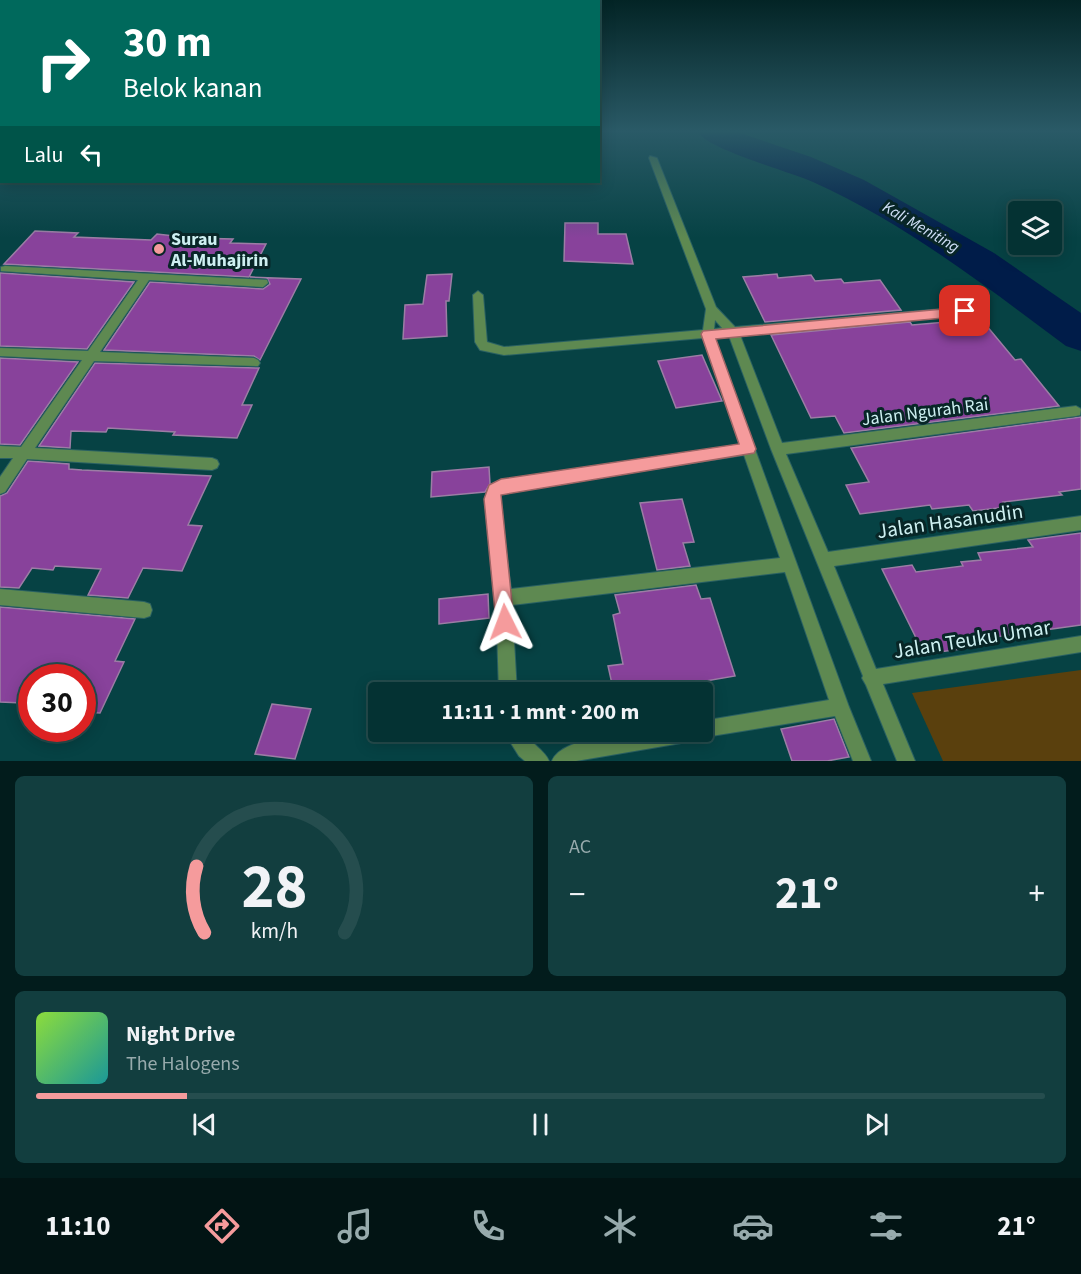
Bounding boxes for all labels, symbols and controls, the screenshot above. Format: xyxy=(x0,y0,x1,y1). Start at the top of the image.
text: 30 m xyxy=(123,13,212,73)
icon: right xyxy=(24,24,102,102)
text: Belok kanan xyxy=(123,69,262,108)
icon: left xyxy=(75,138,108,171)
text: Lalu xyxy=(24,139,63,171)
water label: Kali Meniting xyxy=(879,196,963,258)
map controls xyxy=(1008,201,1062,255)
button: layers xyxy=(1008,201,1062,255)
place label: Surau Al-Muhajirin xyxy=(170,227,269,273)
marker: Surau Al-Muhajirin xyxy=(152,242,166,256)
pin xyxy=(939,285,990,336)
icon: arrive xyxy=(948,294,981,327)
street label: Jalan Ngurah Rai xyxy=(860,392,990,432)
street label: Jalan Hasanudin xyxy=(875,496,1025,546)
position arrow xyxy=(473,590,537,654)
street label: Jalan Teuku Umar xyxy=(891,612,1053,666)
speed limit sign: 30 xyxy=(18,664,96,742)
text: 11:11 · 1 mnt · 200 m xyxy=(442,696,639,728)
text: AC xyxy=(569,833,591,861)
text: 28 xyxy=(241,843,307,932)
text: 21° xyxy=(775,862,839,926)
text: − xyxy=(569,871,585,918)
text: + xyxy=(1029,871,1045,918)
text: km/h xyxy=(250,916,298,947)
text: Night Drive xyxy=(126,1018,235,1050)
text: The Halogens xyxy=(126,1050,240,1078)
icon: previous xyxy=(188,1108,221,1141)
icon: pause xyxy=(524,1108,557,1141)
icon: next xyxy=(860,1108,893,1141)
icon: directions xyxy=(201,1205,243,1247)
icon: music xyxy=(334,1205,376,1247)
icon: phone xyxy=(467,1205,509,1247)
icon: climate xyxy=(599,1205,641,1247)
icon: car xyxy=(732,1205,774,1247)
icon: filters xyxy=(865,1205,907,1247)
text: 11:10 xyxy=(45,1207,110,1246)
text: 21° xyxy=(997,1207,1036,1246)

